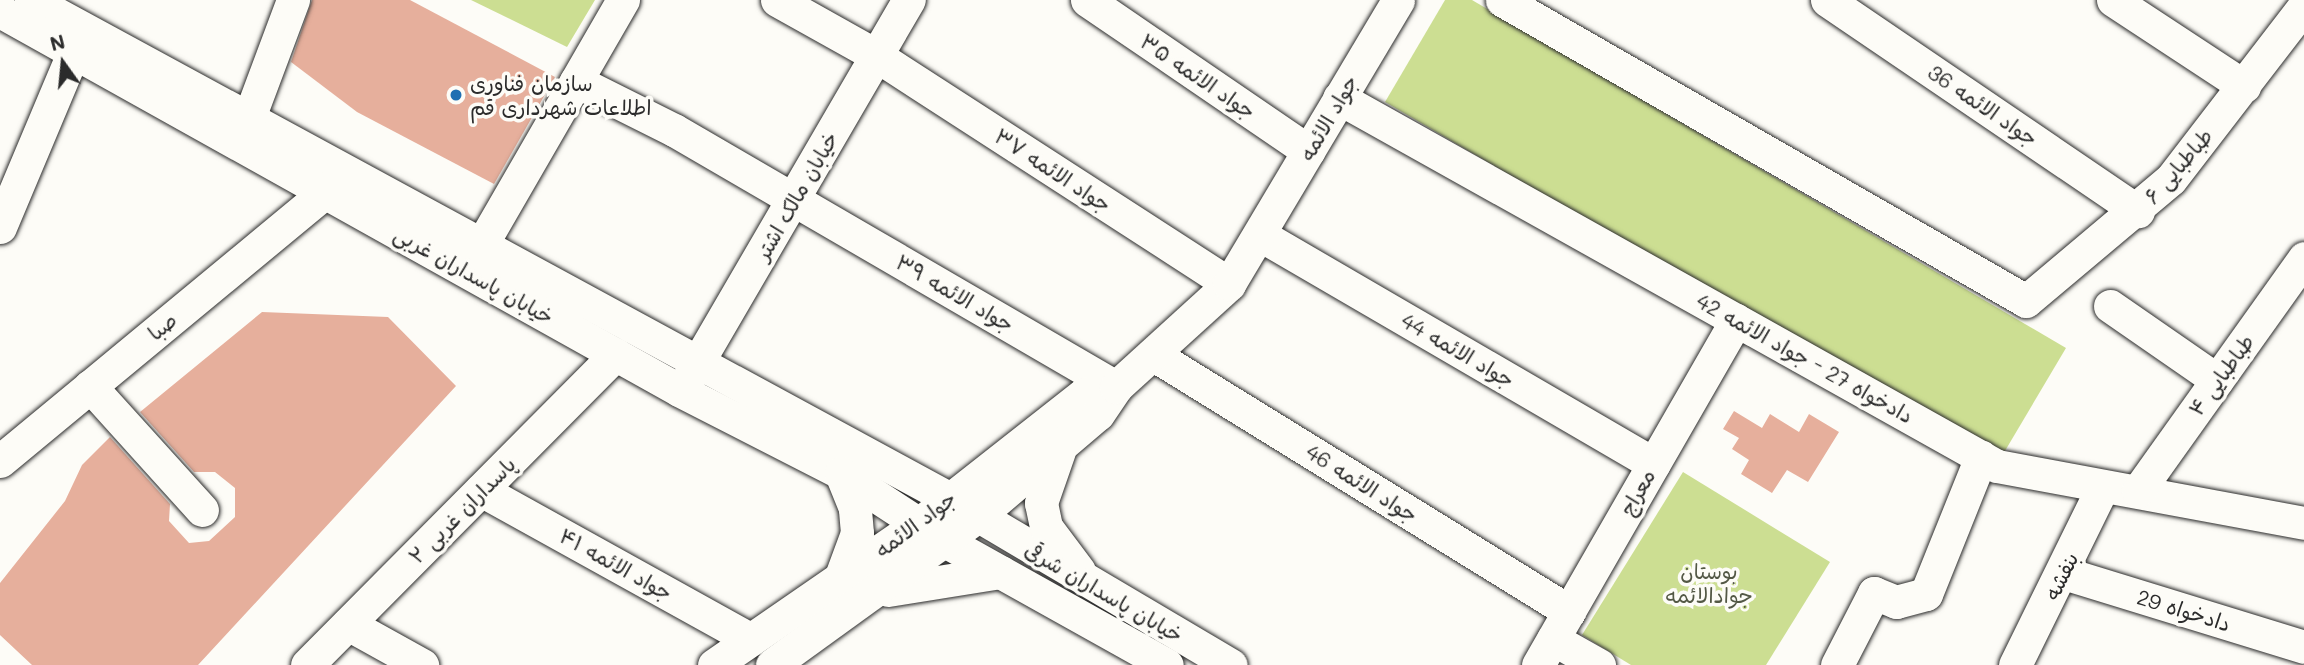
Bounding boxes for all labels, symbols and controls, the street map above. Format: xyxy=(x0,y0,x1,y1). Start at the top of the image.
north arrow xyxy=(28,28,98,98)
text: N xyxy=(47,28,68,56)
street label: جواد الائمه ۳۵ xyxy=(1136,28,1260,124)
street label: جواد الائمه 36 xyxy=(1923,59,2043,151)
place label: سازمان فناوری اطلاعات شهرداری قم xyxy=(470,70,651,120)
street label: جواد الائمه xyxy=(1293,71,1363,165)
marker: سازمان فناوری اطلاعات شهرداری قم xyxy=(448,87,464,103)
street label: جواد الائمه ۳۷ xyxy=(990,123,1116,217)
street label: طباطبایی ۶ xyxy=(2139,123,2217,209)
street label: خیابان مالک اشتر xyxy=(749,127,843,265)
street label: خیابان پاسداران غربی xyxy=(390,221,558,329)
street label: جواد الائمه ۳۹ xyxy=(891,249,1019,337)
street label: دادخواه 27 - جواد الائمه 42 xyxy=(1692,288,1918,428)
street label: صبا xyxy=(142,307,182,345)
street label: جواد الائمه 44 xyxy=(1397,307,1519,393)
street label: طباطبایی ۴ xyxy=(2183,329,2259,421)
street label: جواد الائمه 46 xyxy=(1302,439,1422,527)
street label: پاسداران غربی ۲ xyxy=(403,451,521,569)
street label: معراج xyxy=(1614,464,1660,520)
street label: جواد الائمه xyxy=(869,485,961,563)
street label: جواد الائمه ۴۱ xyxy=(555,523,677,605)
street label: خیابان پاسداران شرقی xyxy=(1020,536,1188,648)
street label: بنفشه xyxy=(2039,548,2083,604)
park label: بوستان جوادالائمه xyxy=(1665,558,1753,608)
street label: دادخواه 29 xyxy=(2134,584,2234,636)

